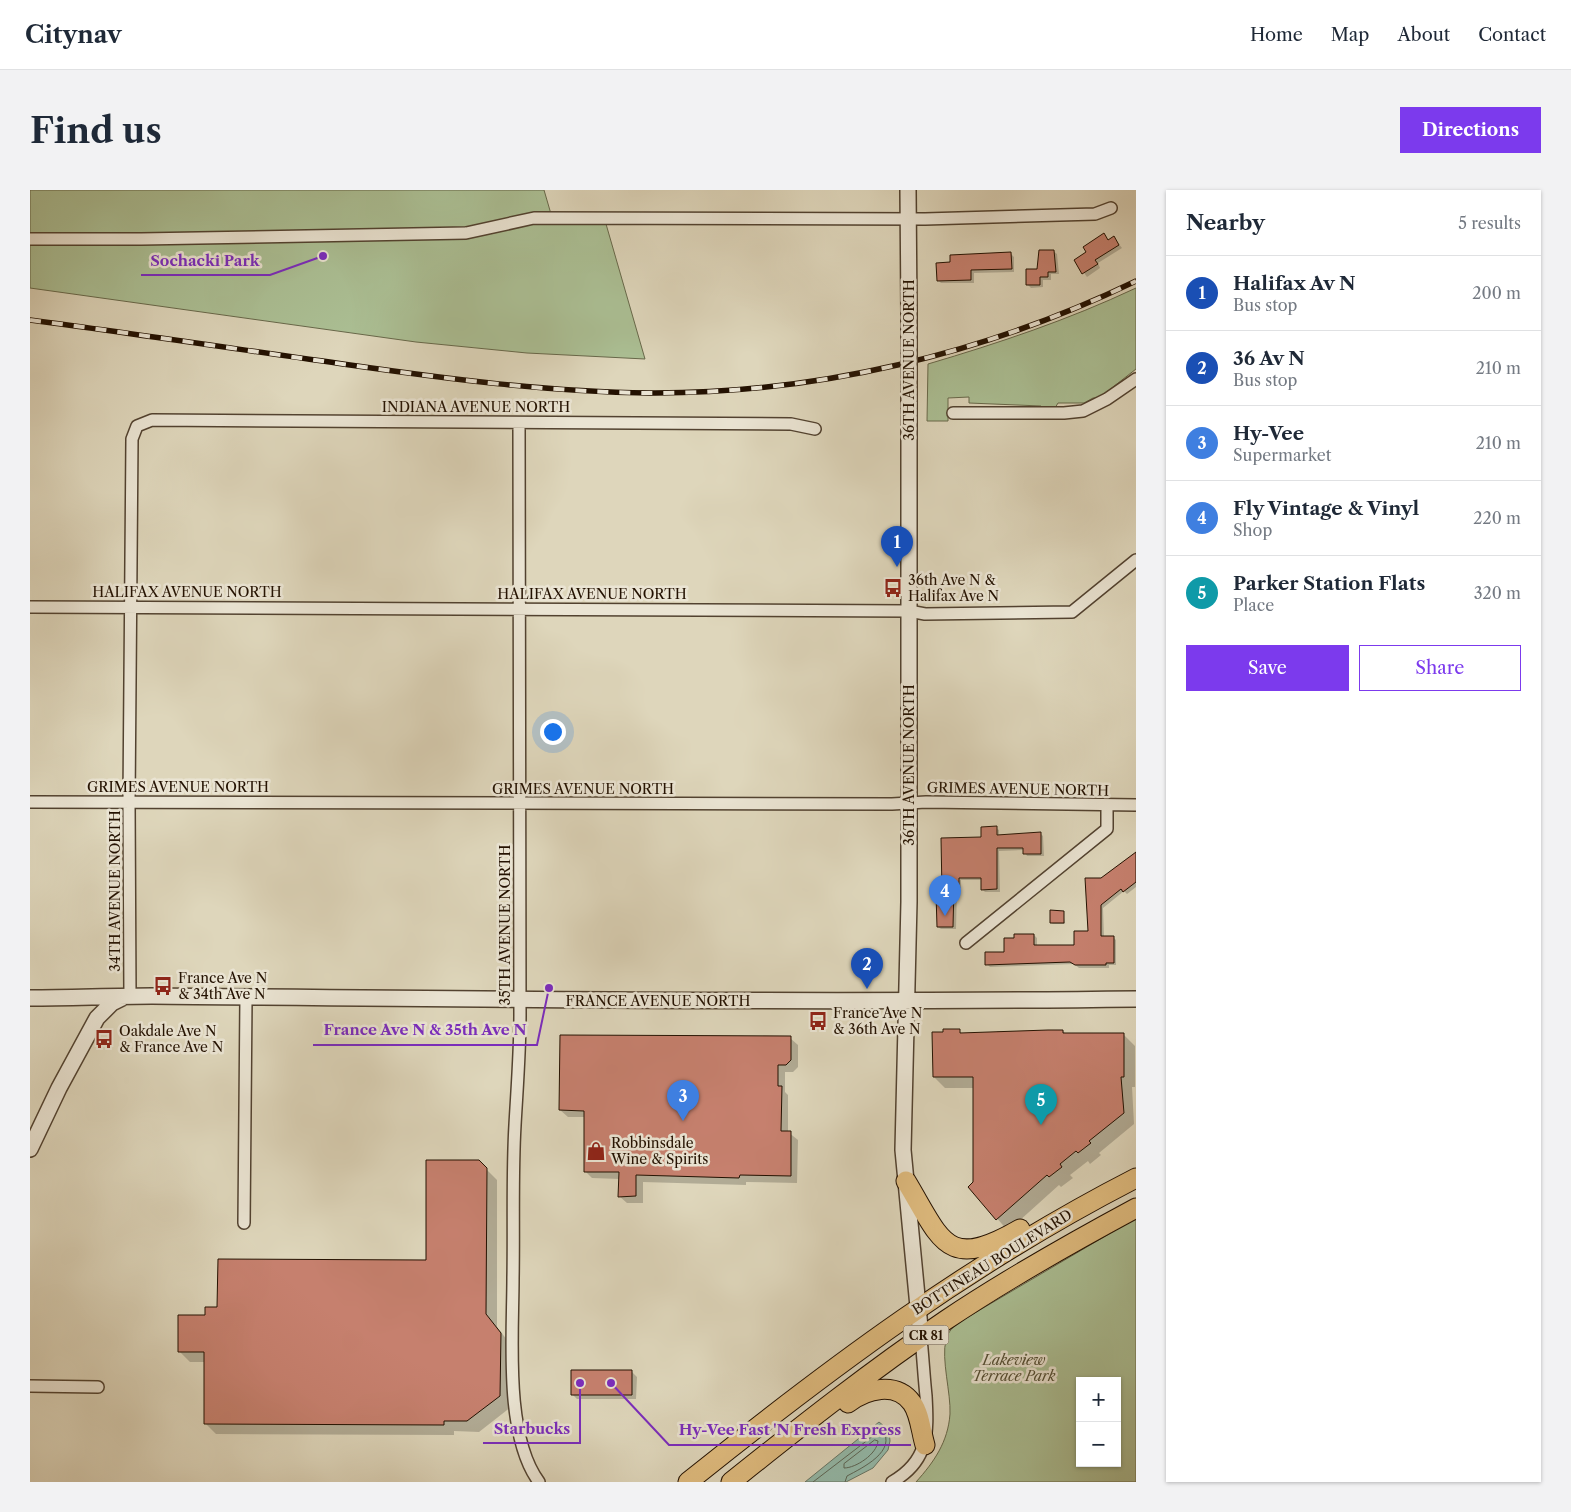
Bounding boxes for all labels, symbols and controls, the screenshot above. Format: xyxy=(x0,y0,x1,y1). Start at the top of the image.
text: Citynav xyxy=(25,20,122,49)
text: Home xyxy=(1250,24,1303,46)
text: Map xyxy=(1331,24,1369,46)
text: About xyxy=(1397,24,1450,46)
text: Contact xyxy=(1478,24,1546,46)
button: Directions xyxy=(1400,107,1541,153)
text: Find us xyxy=(30,109,162,152)
text: Nearby xyxy=(1186,210,1265,235)
text: 5 results xyxy=(1458,213,1521,233)
callout: Sochacki Park xyxy=(141,245,270,275)
text: Sochacki Park xyxy=(150,251,261,270)
text: Halifax Av N xyxy=(1233,272,1355,295)
street label: 36TH AVENUE NORTH xyxy=(900,279,918,441)
text: 1 xyxy=(1198,283,1206,303)
text: 200 m xyxy=(1472,283,1521,303)
text: Bus stop xyxy=(1233,295,1297,315)
text: 36 Av N xyxy=(1233,347,1305,370)
text: 2 xyxy=(1197,358,1207,378)
text: 210 m xyxy=(1476,358,1521,378)
text: Bus stop xyxy=(1233,370,1297,390)
street label: INDIANA AVENUE NORTH xyxy=(382,398,570,416)
text: Hy-Vee xyxy=(1233,422,1304,445)
text: 3 xyxy=(1197,433,1207,453)
text: 210 m xyxy=(1476,433,1521,453)
text: Supermarket xyxy=(1233,445,1331,465)
text: Fly Vintage & Vinyl xyxy=(1233,497,1419,520)
text: 4 xyxy=(1197,508,1207,528)
text: 220 m xyxy=(1473,508,1521,528)
text: Shop xyxy=(1233,520,1272,540)
pin: 1 xyxy=(881,526,913,567)
place label: 36th Ave N & Halifax Ave N xyxy=(908,571,999,605)
text: Parker Station Flats xyxy=(1233,572,1425,595)
bus stop icon: 36th Ave N & Halifax Ave N xyxy=(882,577,904,599)
street label: HALIFAX AVENUE NORTH xyxy=(92,583,282,601)
text: 5 xyxy=(1198,583,1206,603)
text: 320 m xyxy=(1474,583,1521,603)
street label: HALIFAX AVENUE NORTH xyxy=(497,585,687,603)
text: Place xyxy=(1233,595,1274,615)
button: Save xyxy=(1186,645,1349,691)
button: Share xyxy=(1359,645,1521,691)
street label: 36TH AVENUE NORTH xyxy=(900,684,918,846)
your location xyxy=(540,719,566,745)
street label: GRIMES AVENUE NORTH xyxy=(87,778,269,796)
street label: GRIMES AVENUE NORTH xyxy=(927,778,1109,800)
street label: GRIMES AVENUE NORTH xyxy=(492,780,674,798)
street label: 34TH AVENUE NORTH xyxy=(106,810,124,972)
street label: 35TH AVENUE NORTH xyxy=(496,844,514,1006)
pin: 4 xyxy=(929,875,961,916)
pin: 2 xyxy=(851,948,883,989)
place label: France Ave N & 34th Ave N xyxy=(178,969,268,1003)
bus stop icon: France Ave N & 34th Ave N xyxy=(152,975,174,997)
street label: FRANCE AVENUE NORTH xyxy=(566,992,750,1010)
place label: France Ave N & 36th Ave N xyxy=(833,1004,923,1038)
bus stop icon: France Ave N & 36th Ave N xyxy=(807,1010,829,1032)
callout: France Ave N & 35th Ave N xyxy=(313,1015,537,1045)
text: France Ave N & 35th Ave N xyxy=(324,1020,526,1039)
place label: Oakdale Ave N & France Ave N xyxy=(119,1022,224,1056)
bus stop icon: Oakdale Ave N & France Ave N xyxy=(93,1028,115,1050)
pin: 3 xyxy=(667,1080,699,1121)
pin: 5 xyxy=(1025,1084,1057,1125)
place label: Robbinsdale Wine & Spirits xyxy=(610,1134,708,1168)
shop icon: Robbinsdale Wine & Spirits xyxy=(585,1140,607,1162)
street label: BOTTINEAU BOULEVARD xyxy=(909,1205,1075,1319)
road number: CR 81 xyxy=(904,1326,948,1344)
park label: Lakeview Terrace Park xyxy=(973,1351,1056,1385)
map controls xyxy=(1076,1377,1121,1467)
button: + xyxy=(1076,1377,1121,1422)
callout: Starbucks xyxy=(483,1413,580,1443)
callout: Hy-Vee Fast 'N Fresh Express xyxy=(669,1415,911,1445)
text: Starbucks xyxy=(494,1419,570,1438)
text: Hy-Vee Fast 'N Fresh Express xyxy=(679,1420,901,1439)
button: − xyxy=(1076,1422,1121,1467)

